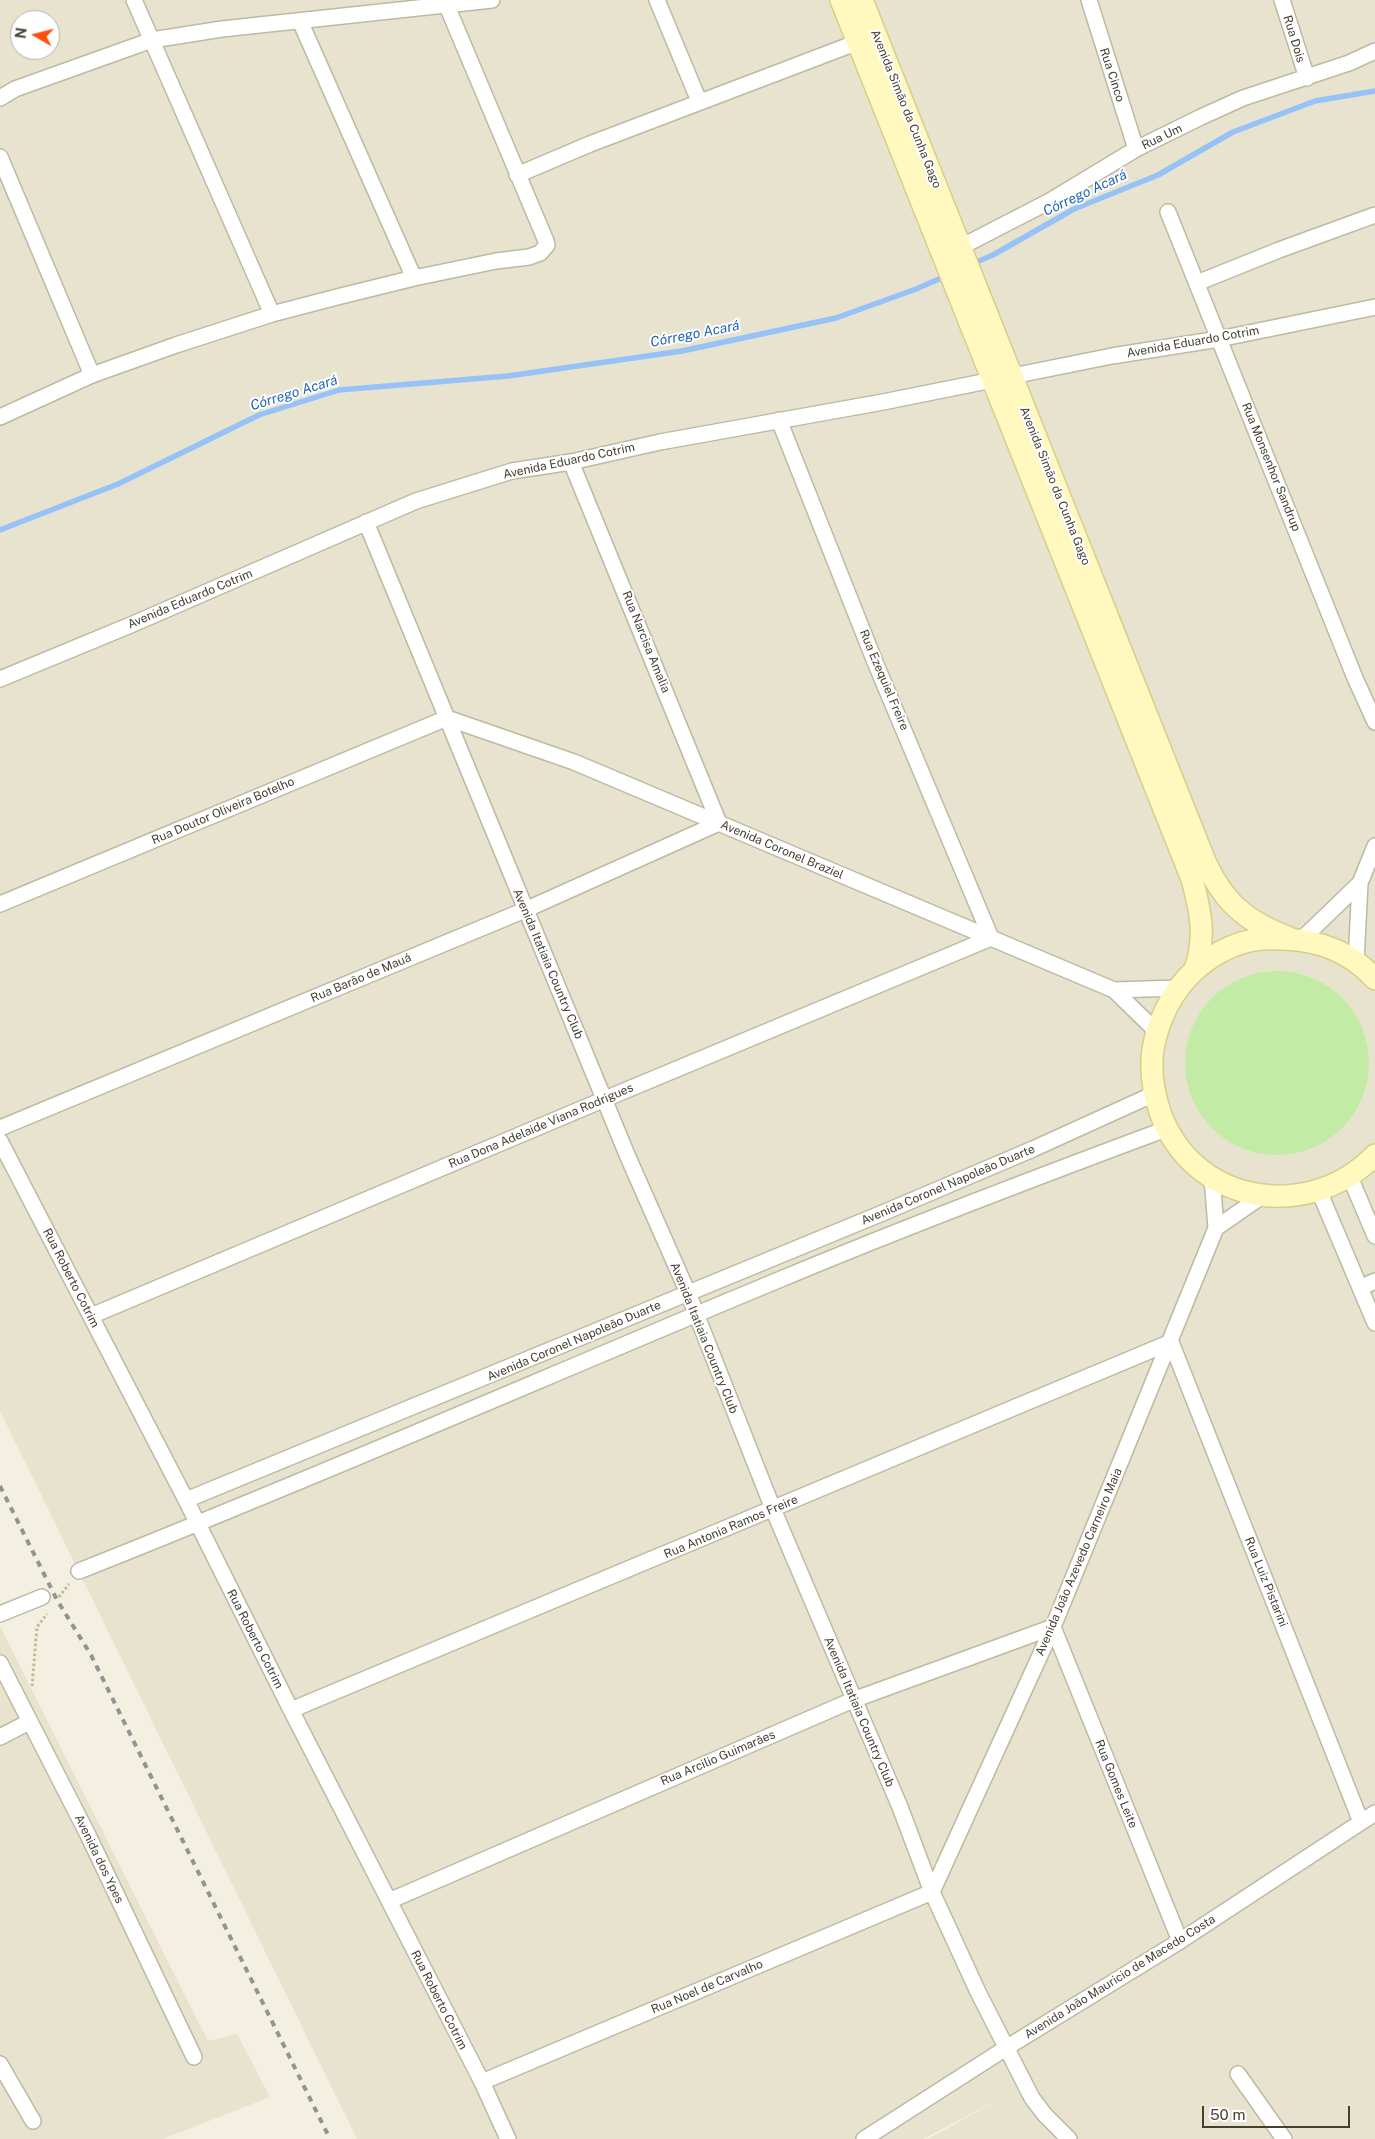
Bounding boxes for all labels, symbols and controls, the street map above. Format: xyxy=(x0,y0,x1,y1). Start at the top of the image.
north arrow xyxy=(10,10,60,60)
street label: Rua Dois xyxy=(1280,14,1308,64)
text: N xyxy=(12,27,30,40)
street label: Avenida Simão da Cunha Gago xyxy=(868,28,944,190)
street label: Rua Cinco xyxy=(1096,46,1128,104)
street label: Rua Um xyxy=(1139,121,1185,153)
water label: Córrego Acará xyxy=(1040,166,1130,220)
water label: Córrego Acará xyxy=(649,317,741,351)
street label: Avenida Eduardo Cotrim xyxy=(1126,323,1260,361)
water label: Córrego Acará xyxy=(248,372,340,414)
street label: Rua Monsenhor Sandrup xyxy=(1239,401,1303,533)
street label: Avenida Simão da Cunha Gago xyxy=(1017,405,1093,567)
street label: Avenida Eduardo Cotrim xyxy=(502,440,636,482)
street label: Avenida Eduardo Cotrim xyxy=(125,566,255,632)
street label: Rua Narcisa Amalia xyxy=(619,589,673,695)
street label: Rua Ezequiel Freire xyxy=(856,627,912,733)
street label: Rua Doutor Oliveira Botelho xyxy=(149,774,297,848)
street label: Avenida Coronel Braziel xyxy=(718,818,846,882)
street label: Avenida Itatiaia Country Club xyxy=(510,887,586,1041)
street label: Rua Barão de Mauá xyxy=(309,950,413,1006)
street label: Rua Dona Adelaide Viana Rodrigues xyxy=(446,1080,636,1172)
street label: Avenida Coronel Napoleão Duarte xyxy=(859,1142,1037,1228)
street label: Rua Roberto Cotrim xyxy=(40,1226,102,1330)
street label: Avenida Itatiaia Country Club xyxy=(667,1260,741,1416)
street label: Avenida Coronel Napoleão Duarte xyxy=(485,1298,663,1384)
street label: Avenida João Azevedo Carneiro Maia xyxy=(1033,1466,1125,1658)
street label: Rua Antonia Ramos Freire xyxy=(662,1492,800,1562)
street label: Rua Luiz Pistarini xyxy=(1241,1535,1291,1629)
street label: Rua Roberto Cotrim xyxy=(224,1587,286,1691)
street label: Avenida Itatiaia Country Club xyxy=(821,1635,897,1789)
street label: Rua Arcilio Guimarães xyxy=(658,1727,778,1789)
street label: Rua Gomes Leite xyxy=(1092,1738,1140,1830)
street label: Avenida dos Ypes xyxy=(71,1812,127,1906)
street label: Avenida João Mauricio de Macedo Costa xyxy=(1022,1912,1218,2042)
street label: Rua Roberto Cotrim xyxy=(408,1948,470,2052)
street label: Rua Noel de Carvalho xyxy=(649,1957,765,2017)
scale bar xyxy=(1205,2096,1352,2128)
text: 50 m xyxy=(1210,2106,1245,2123)

